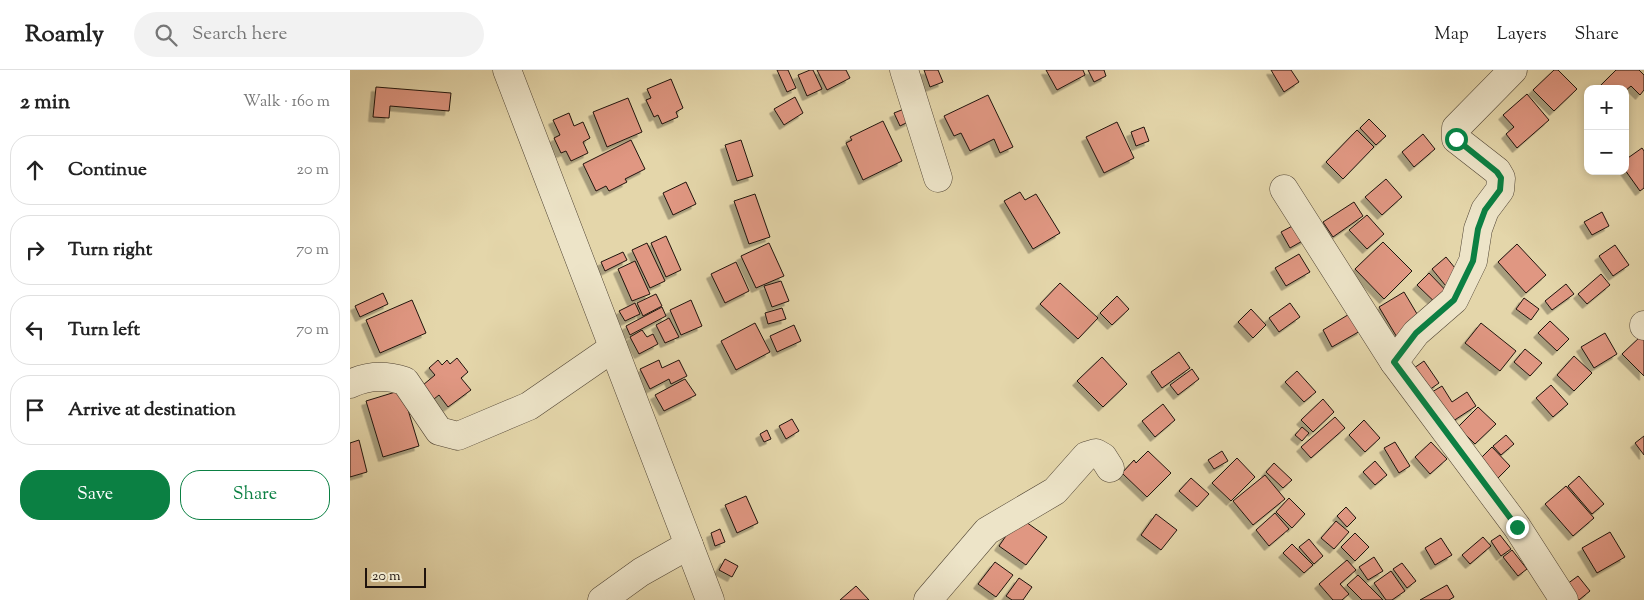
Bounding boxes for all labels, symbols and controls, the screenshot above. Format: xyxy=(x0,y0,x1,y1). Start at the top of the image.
search box xyxy=(134,12,484,57)
text: Roamly xyxy=(25,18,104,52)
icon: search xyxy=(152,21,180,49)
text: Search here xyxy=(192,21,287,48)
text: Map xyxy=(1434,22,1469,48)
text: Layers xyxy=(1497,22,1547,48)
text: Share xyxy=(1575,22,1619,48)
map controls xyxy=(1584,85,1629,175)
button: + xyxy=(1584,85,1629,130)
text: 2 min xyxy=(20,88,70,118)
text: Walk · 160 m xyxy=(243,91,330,114)
route start xyxy=(1445,128,1468,151)
button: − xyxy=(1584,130,1629,175)
icon: ahead xyxy=(21,156,49,184)
text: Continue xyxy=(68,157,147,184)
text: 20 m xyxy=(296,159,329,182)
icon: right xyxy=(21,236,49,264)
text: Turn right xyxy=(68,237,152,264)
text: 70 m xyxy=(296,239,329,262)
icon: left xyxy=(21,316,49,344)
text: Turn left xyxy=(68,317,140,344)
text: 70 m xyxy=(296,319,329,342)
icon: arrive xyxy=(21,396,49,424)
text: Arrive at destination xyxy=(68,397,236,424)
button: Save xyxy=(20,470,170,520)
button: Share xyxy=(180,470,330,520)
route end xyxy=(1506,516,1529,539)
scale bar xyxy=(365,565,426,588)
text: 20 m xyxy=(372,567,401,587)

